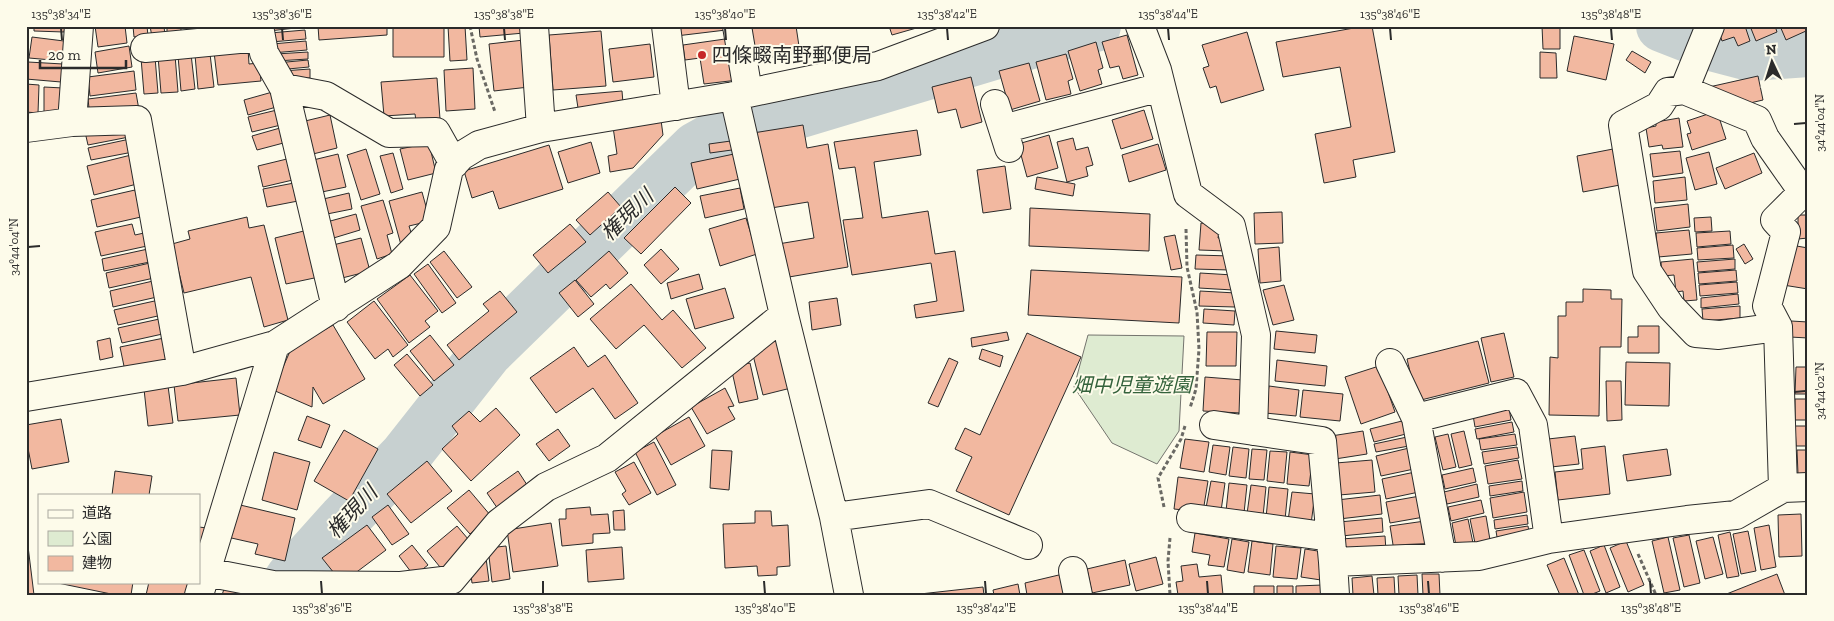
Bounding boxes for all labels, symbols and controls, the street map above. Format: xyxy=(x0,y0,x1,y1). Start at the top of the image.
text: 135°38'34"E xyxy=(31,7,91,21)
text: 135°38'36"E xyxy=(252,7,312,21)
text: 135°38'38"E xyxy=(474,7,534,21)
text: 135°38'40"E xyxy=(695,7,755,21)
text: 135°38'42"E xyxy=(917,7,977,21)
text: 135°38'44"E xyxy=(1138,7,1198,21)
text: 135°38'46"E xyxy=(1360,7,1420,21)
text: 135°38'48"E xyxy=(1581,7,1641,21)
scale bar xyxy=(40,38,126,70)
north arrow xyxy=(1746,38,1796,88)
text: N xyxy=(1765,41,1777,58)
place label: 四條畷南野郵便局 xyxy=(712,43,872,67)
text: 20 m xyxy=(48,46,81,64)
marker: 四條畷南野郵便局 xyxy=(696,49,708,61)
text: 34°44'04"N xyxy=(1813,94,1827,152)
water label: 権現川 xyxy=(595,182,659,246)
text: 34°44'04"N xyxy=(7,218,21,276)
text: 34°44'02"N xyxy=(1813,362,1827,420)
park label: 畑中児童遊園 xyxy=(1072,373,1195,397)
water label: 権現川 xyxy=(321,479,384,543)
legend xyxy=(38,494,200,584)
text: 道路 xyxy=(82,504,112,522)
text: 公園 xyxy=(82,530,112,548)
text: 建物 xyxy=(82,554,112,572)
text: 135°38'36"E xyxy=(292,601,352,615)
text: 135°38'38"E xyxy=(513,601,573,615)
text: 135°38'40"E xyxy=(735,601,795,615)
text: 135°38'42"E xyxy=(956,601,1016,615)
text: 135°38'44"E xyxy=(1178,601,1238,615)
text: 135°38'46"E xyxy=(1399,601,1459,615)
text: 135°38'48"E xyxy=(1621,601,1681,615)

